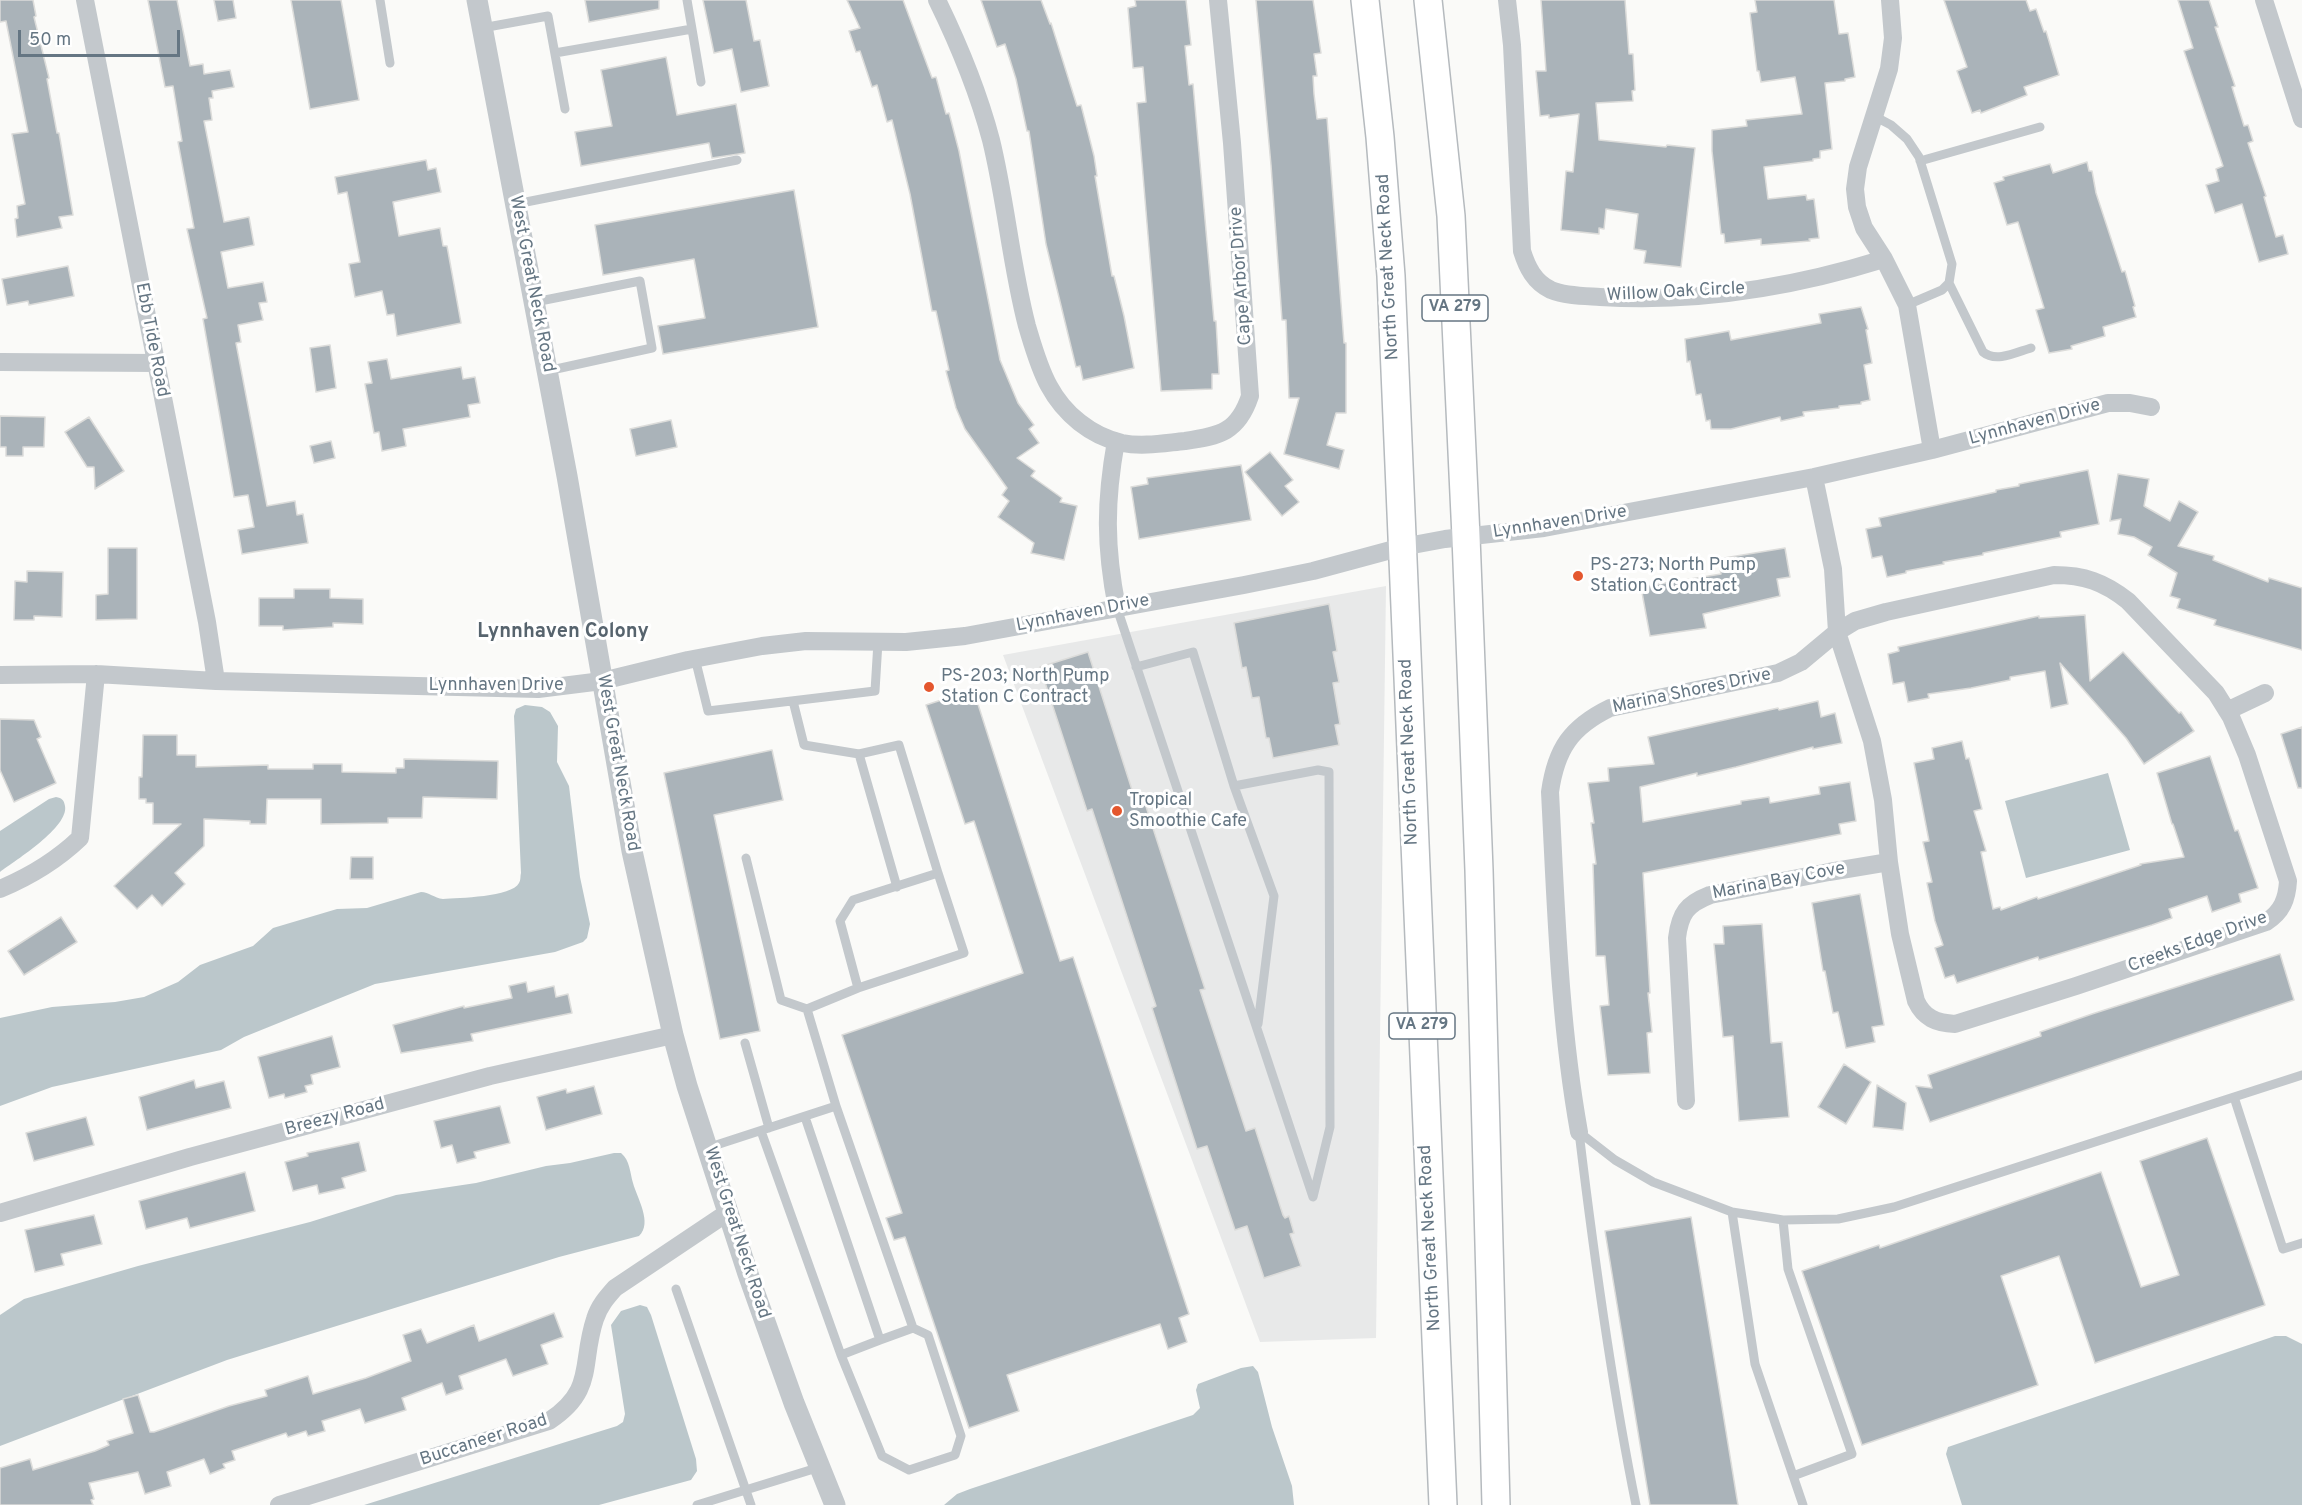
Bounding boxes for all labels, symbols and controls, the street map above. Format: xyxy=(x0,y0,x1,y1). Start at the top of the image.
scale bar xyxy=(21,18,183,56)
text: 50 m xyxy=(29,29,71,52)
street label: North Great Neck Road xyxy=(1373,173,1405,361)
street label: West Great Neck Road xyxy=(503,194,559,374)
street label: Cape Arbor Drive xyxy=(1226,206,1258,346)
street label: Willow Oak Circle xyxy=(1606,279,1746,307)
street label: Ebb Tide Road xyxy=(129,281,173,399)
road number: VA 279 xyxy=(1422,295,1488,321)
street label: Lynnhaven Drive xyxy=(1967,395,2103,451)
street label: Lynnhaven Drive xyxy=(1492,502,1628,544)
place label: PS-273; North Pump Station C Contract xyxy=(1590,555,1756,598)
marker: PS-273; North Pump Station C Contract xyxy=(1571,569,1585,583)
street label: Lynnhaven Drive xyxy=(1015,590,1151,638)
district label: Lynnhaven Colony xyxy=(477,621,649,645)
street label: North Great Neck Road xyxy=(1396,658,1424,846)
street label: Marina Shores Drive xyxy=(1611,665,1773,719)
place label: PS-203; North Pump Station C Contract xyxy=(941,666,1109,708)
street label: West Great Neck Road xyxy=(591,673,643,853)
street label: Lynnhaven Drive xyxy=(428,675,564,697)
marker: PS-203; North Pump Station C Contract xyxy=(922,680,936,694)
place label: Tropical Smoothie Cafe xyxy=(1129,790,1247,832)
marker: Tropical Smoothie Cafe xyxy=(1110,804,1124,818)
street label: Marina Bay Cove xyxy=(1711,859,1847,905)
street label: Creeks Edge Drive xyxy=(2125,908,2271,978)
road number: VA 279 xyxy=(1389,1013,1455,1039)
street label: Breezy Road xyxy=(283,1094,387,1142)
street label: West Great Neck Road xyxy=(698,1144,774,1322)
street label: North Great Neck Road xyxy=(1415,1144,1447,1332)
street label: Buccaneer Road xyxy=(418,1410,550,1472)

